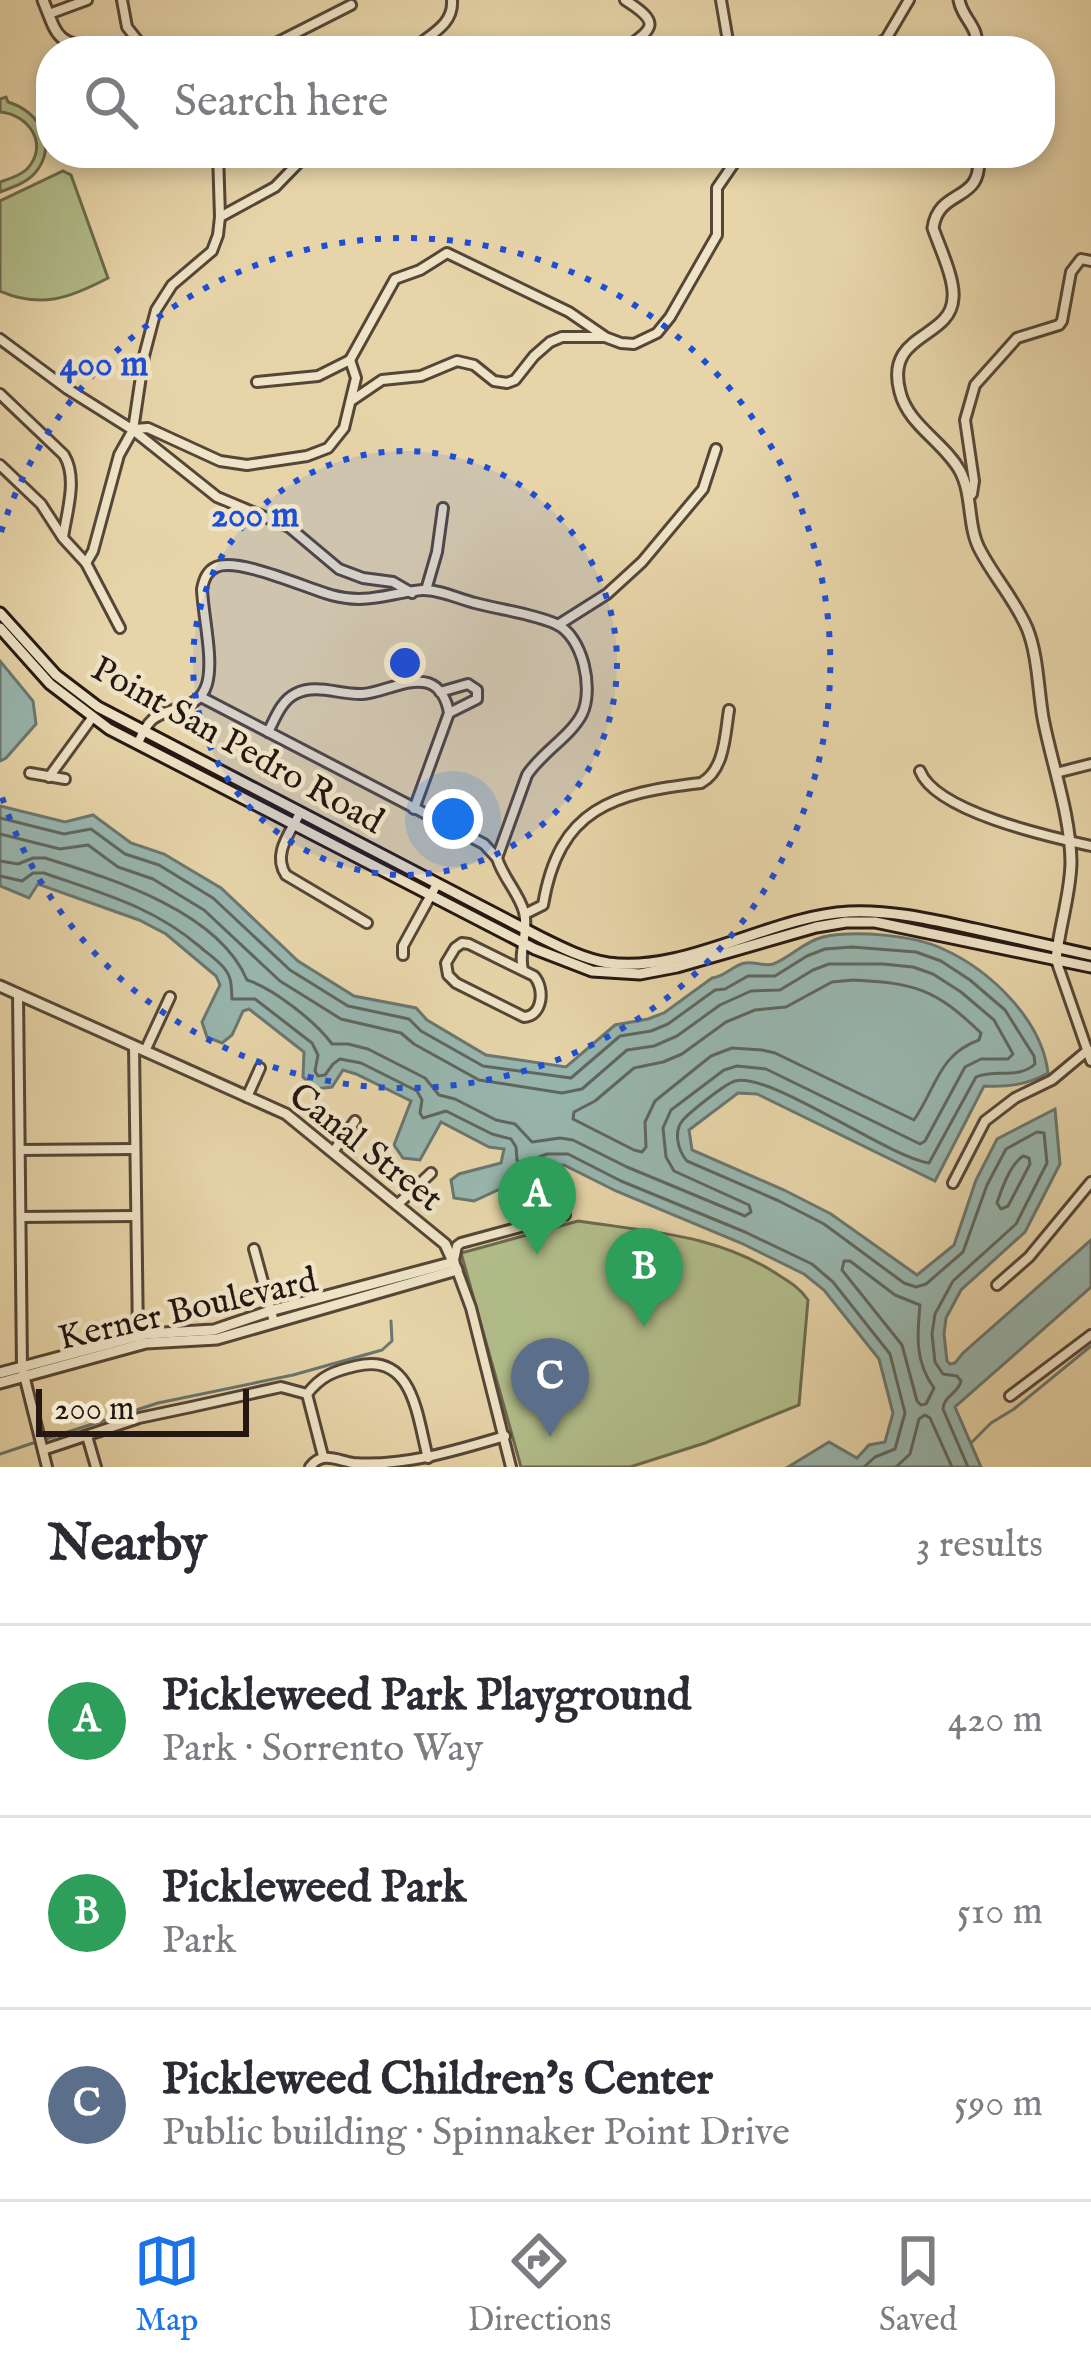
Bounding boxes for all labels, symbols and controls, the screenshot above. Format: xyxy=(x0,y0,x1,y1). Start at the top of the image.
search box xyxy=(36,36,1055,168)
icon: search xyxy=(78,69,144,135)
text: Search here xyxy=(174,74,388,131)
text: 400 m xyxy=(60,342,149,388)
text: 200 m xyxy=(211,493,299,539)
centre of rings xyxy=(384,642,426,684)
street label: Point San Pedro Road xyxy=(83,647,392,846)
your location xyxy=(423,789,483,849)
street label: Canal Street xyxy=(279,1073,451,1223)
pin: A xyxy=(498,1156,576,1255)
pin: B xyxy=(605,1228,683,1327)
street label: Kerner Boulevard xyxy=(54,1258,323,1362)
pin: C xyxy=(511,1338,589,1437)
scale bar xyxy=(36,1383,249,1436)
text: 200 m xyxy=(54,1389,135,1431)
text: Nearby xyxy=(48,1513,207,1578)
text: 3 results xyxy=(916,1521,1043,1570)
text: Pickleweed Park Playground xyxy=(162,1668,691,1725)
text: A xyxy=(74,1696,100,1745)
text: 420 m xyxy=(948,1696,1043,1745)
text: Park · Sorrento Way xyxy=(162,1725,483,1774)
text: Pickleweed Park xyxy=(162,1860,466,1917)
text: B xyxy=(74,1888,100,1937)
text: 510 m xyxy=(957,1888,1043,1937)
text: Park xyxy=(162,1917,236,1966)
text: Pickleweed Children's Center xyxy=(162,2052,713,2109)
text: C xyxy=(73,2080,101,2129)
text: 590 m xyxy=(954,2080,1043,2129)
text: Public building · Spinnaker Point Drive xyxy=(162,2109,790,2158)
tab: Map xyxy=(134,2228,200,2342)
tab: Directions xyxy=(468,2228,611,2342)
tab: Saved xyxy=(879,2228,957,2342)

